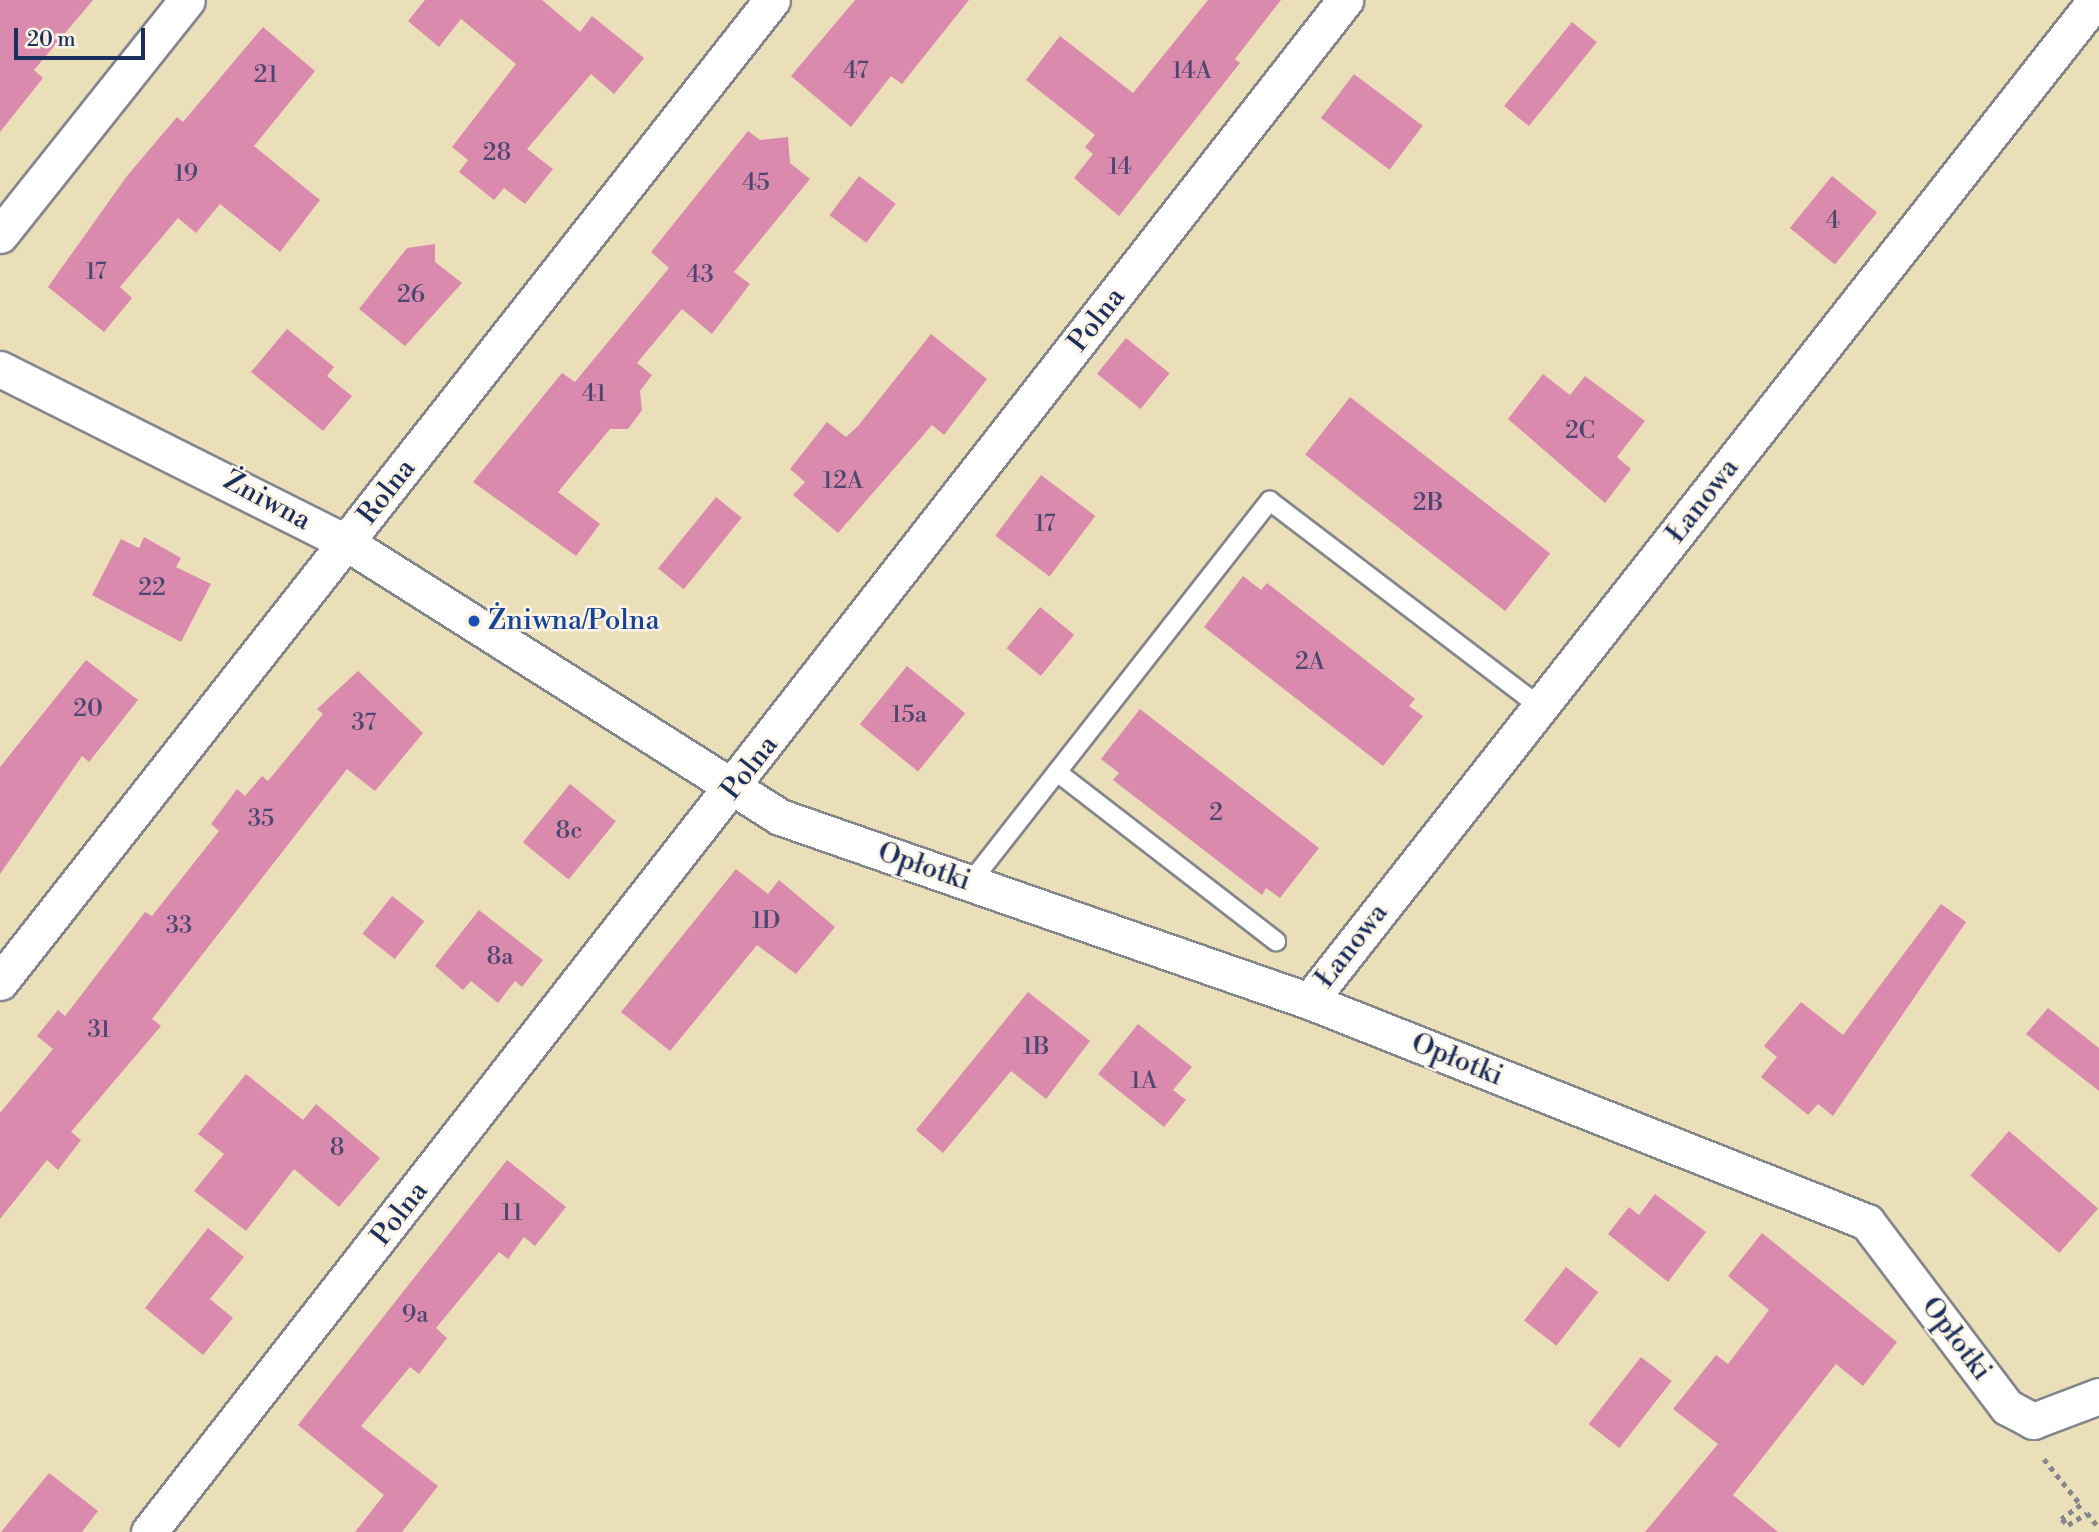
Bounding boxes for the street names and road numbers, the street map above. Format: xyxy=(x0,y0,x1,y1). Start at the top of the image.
street label: Polna xyxy=(1062,281,1132,359)
street label: Rolna xyxy=(351,452,423,532)
street label: Łanowa xyxy=(1660,452,1746,550)
street label: Żniwna xyxy=(218,464,316,538)
street label: Polna xyxy=(715,729,785,807)
street label: Opłotki xyxy=(873,836,975,898)
street label: Łanowa xyxy=(1309,897,1395,995)
street label: Opłotki xyxy=(1406,1027,1508,1093)
street label: Polna xyxy=(365,1175,435,1253)
street label: Opłotki xyxy=(1914,1291,1998,1387)

